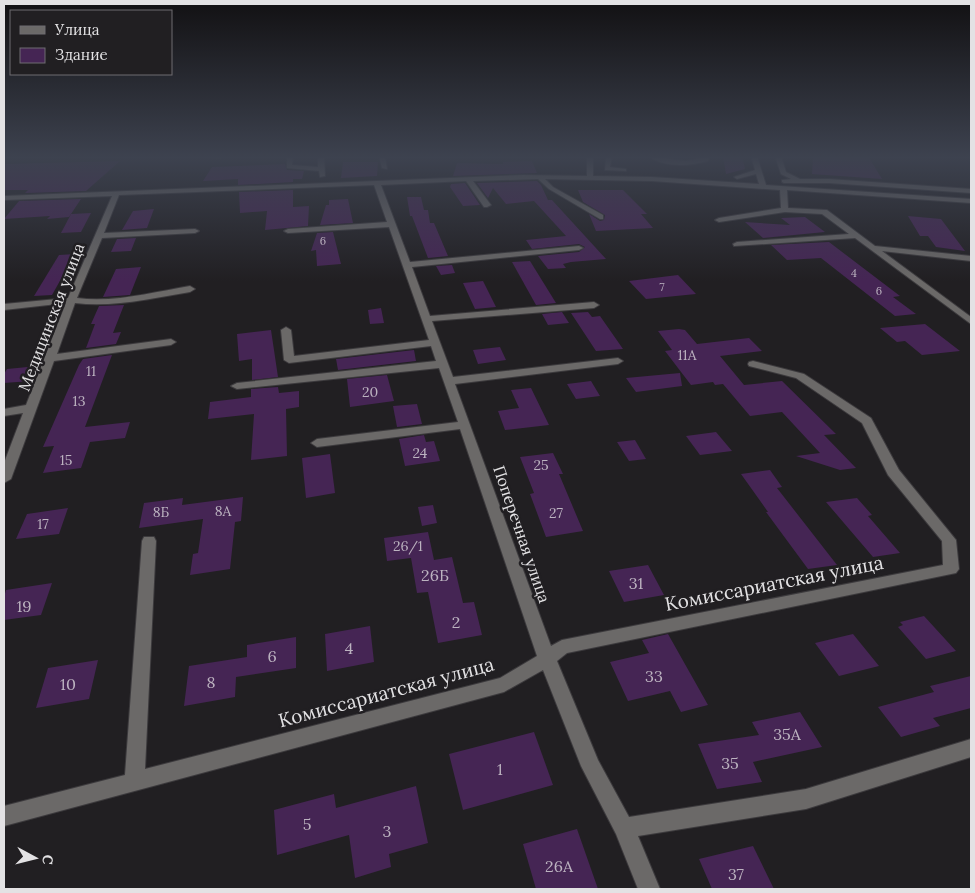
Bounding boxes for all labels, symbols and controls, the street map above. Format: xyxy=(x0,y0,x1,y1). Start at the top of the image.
legend xyxy=(10,10,172,75)
text: Улица xyxy=(54,20,100,39)
text: Здание xyxy=(55,45,108,64)
house number: 6 xyxy=(320,234,326,248)
street label: Медицинская улица xyxy=(14,240,88,394)
house number: 4 xyxy=(851,266,857,280)
house number: 7 xyxy=(659,280,665,294)
house number: 6 xyxy=(876,284,882,298)
house number: 11А xyxy=(677,346,697,364)
house number: 11 xyxy=(86,362,96,380)
house number: 20 xyxy=(362,383,378,401)
house number: 13 xyxy=(73,392,86,410)
house number: 24 xyxy=(413,444,428,462)
house number: 15 xyxy=(60,451,72,469)
house number: 25 xyxy=(533,456,549,474)
street label: Поперечная улица xyxy=(489,463,555,605)
house number: 8А xyxy=(215,502,232,520)
house number: 8Б xyxy=(153,503,170,521)
house number: 27 xyxy=(549,504,564,522)
house number: 17 xyxy=(37,515,49,533)
house number: 26/1 xyxy=(393,537,423,555)
street label: Комиссариатская улица xyxy=(663,550,886,616)
house number: 26Б xyxy=(421,565,449,585)
house number: 31 xyxy=(629,573,644,593)
house number: 19 xyxy=(16,596,32,616)
house number: 2 xyxy=(452,612,460,632)
house number: 4 xyxy=(345,638,354,658)
house number: 6 xyxy=(267,646,277,666)
street label: Комиссариатская улица xyxy=(276,652,497,732)
house number: 33 xyxy=(645,666,663,686)
house number: 8 xyxy=(207,672,216,692)
house number: 10 xyxy=(60,674,76,694)
house number: 35А xyxy=(773,724,802,744)
house number: 35 xyxy=(721,753,739,773)
house number: 1 xyxy=(497,759,503,779)
house number: 5 xyxy=(303,814,311,834)
house number: 3 xyxy=(383,821,392,841)
north arrow xyxy=(10,833,60,883)
text: С xyxy=(38,854,57,866)
house number: 26А xyxy=(545,856,574,876)
house number: 37 xyxy=(728,864,745,884)

